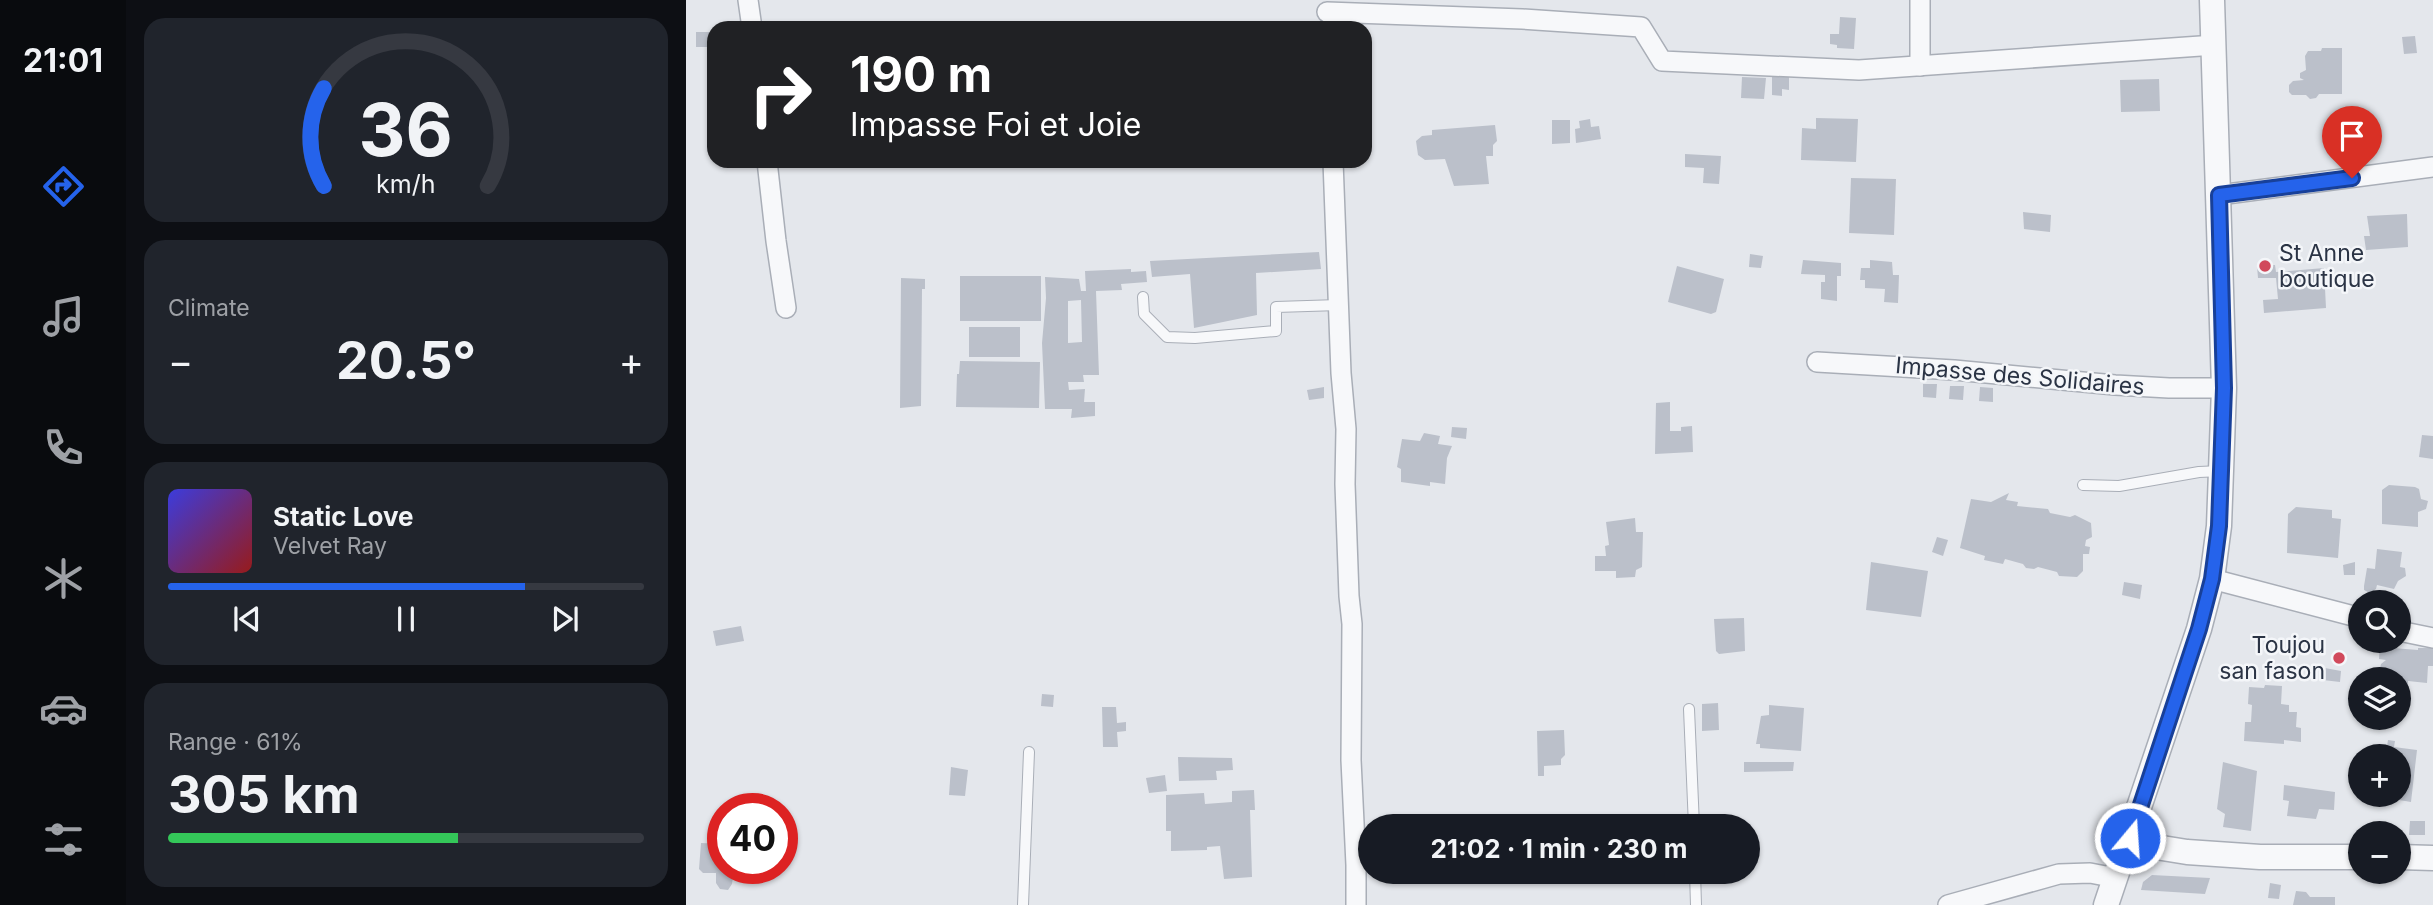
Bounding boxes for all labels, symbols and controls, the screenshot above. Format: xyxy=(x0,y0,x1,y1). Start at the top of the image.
text: 21:01 xyxy=(23,41,103,80)
text: 190 m xyxy=(850,45,992,104)
icon: right xyxy=(735,49,826,140)
text: 36 xyxy=(359,85,453,174)
text: Impasse Foi et Joie xyxy=(850,105,1141,144)
pin xyxy=(2322,106,2382,178)
icon: arrive xyxy=(2333,117,2371,155)
icon: directions xyxy=(39,162,88,211)
text: km/h xyxy=(376,169,436,199)
place label: St Anne boutique xyxy=(2279,239,2375,293)
marker: St Anne boutique xyxy=(2257,258,2273,274)
icon: music xyxy=(39,292,88,341)
text: Climate xyxy=(168,294,250,322)
text: 20.5° xyxy=(336,329,476,392)
text: − xyxy=(168,338,193,384)
text: + xyxy=(619,338,644,384)
street label: Impasse des Solidaires xyxy=(1894,351,2146,401)
icon: phone xyxy=(39,423,88,472)
text: Static Love xyxy=(273,501,414,532)
text: Velvet Ray xyxy=(273,532,387,560)
icon: climate xyxy=(39,554,88,603)
map controls xyxy=(2348,590,2411,884)
button: search xyxy=(2348,590,2411,653)
icon: previous xyxy=(228,600,266,638)
icon: pause xyxy=(387,600,425,638)
icon: next xyxy=(546,600,584,638)
place label: Toujou san fason xyxy=(2219,631,2325,685)
marker: Toujou san fason xyxy=(2331,650,2347,666)
button: layers xyxy=(2348,667,2411,730)
icon: car xyxy=(39,684,88,733)
text: Range · 61% xyxy=(168,728,302,756)
button: + xyxy=(2348,744,2411,807)
text: 305 km xyxy=(168,763,360,826)
speed limit sign: 40 xyxy=(707,793,798,884)
position arrow xyxy=(2093,801,2167,875)
icon: filters xyxy=(39,815,88,864)
button: − xyxy=(2348,821,2411,884)
text: 21:02 · 1 min · 230 m xyxy=(1430,833,1688,864)

